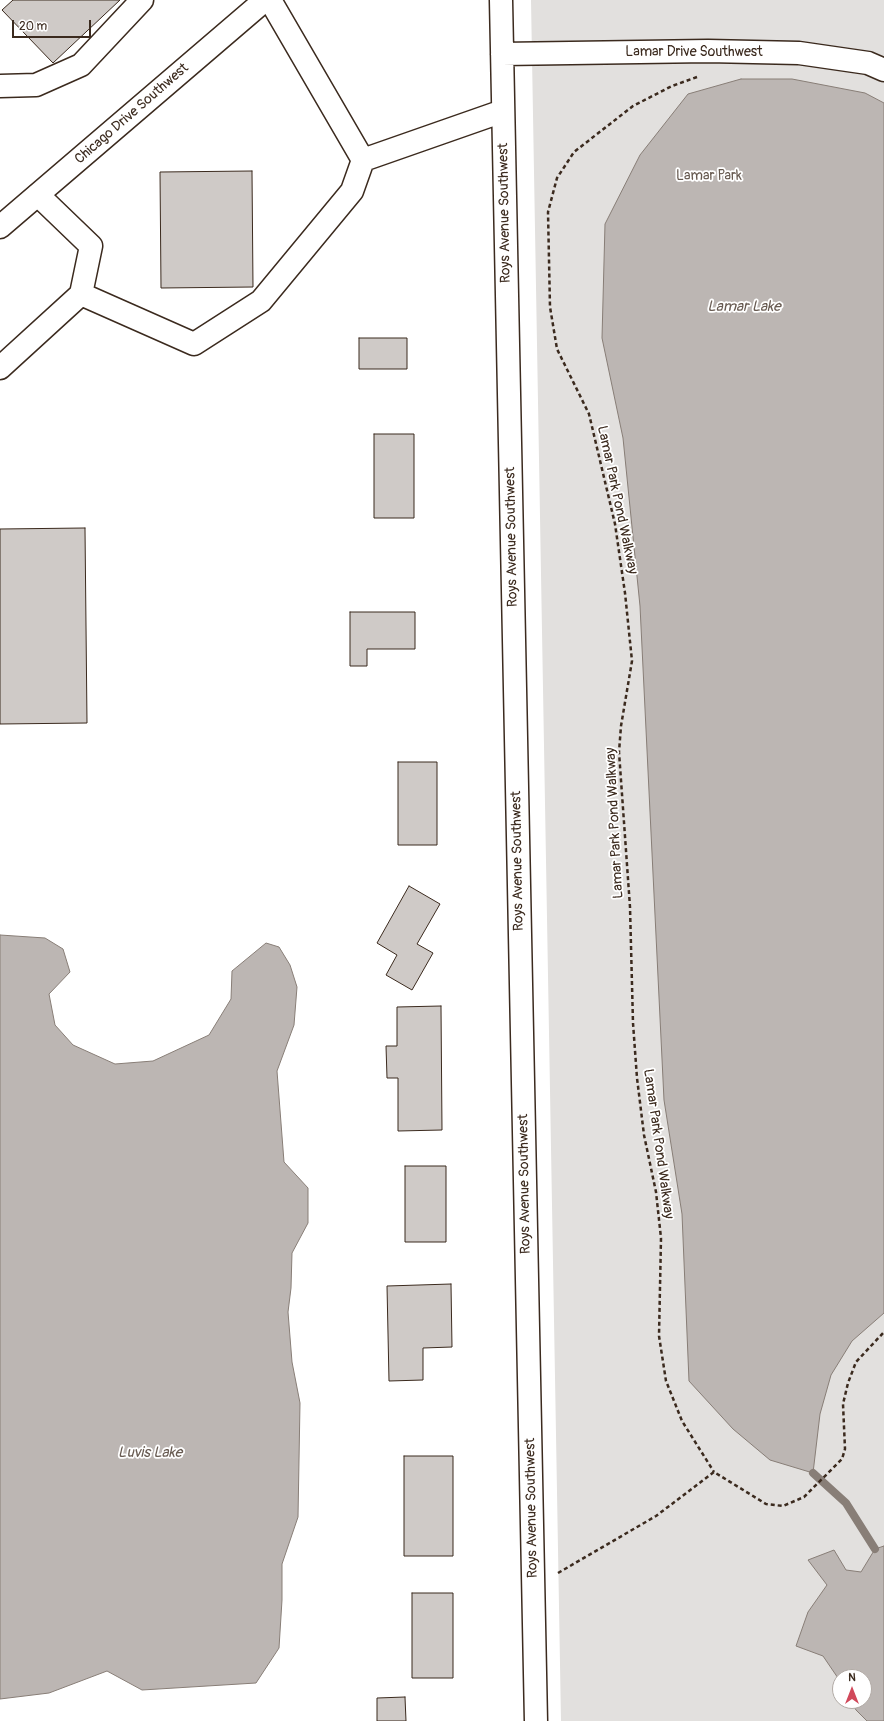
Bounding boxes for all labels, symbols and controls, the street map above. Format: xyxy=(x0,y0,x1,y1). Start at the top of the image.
scale bar xyxy=(14,12,93,38)
text: 20 m xyxy=(19,19,47,34)
street label: Lamar Drive Southwest xyxy=(625,44,763,60)
street label: Chicago Drive Southwest xyxy=(72,60,192,168)
street label: Roys Avenue Southwest xyxy=(495,143,515,283)
park label: Lamar Park xyxy=(676,168,742,184)
water label: Lamar Lake xyxy=(707,298,781,316)
street label: Lamar Park Pond Walkway xyxy=(593,424,641,576)
street label: Roys Avenue Southwest xyxy=(502,467,522,607)
street label: Lamar Park Pond Walkway xyxy=(603,747,627,899)
street label: Roys Avenue Southwest xyxy=(508,791,528,931)
street label: Lamar Park Pond Walkway xyxy=(639,1068,677,1220)
street label: Roys Avenue Southwest xyxy=(515,1114,535,1254)
street label: Roys Avenue Southwest xyxy=(522,1438,542,1578)
water label: Luvis Lake xyxy=(118,1444,182,1462)
north arrow xyxy=(832,1669,872,1709)
text: N xyxy=(848,1671,856,1684)

